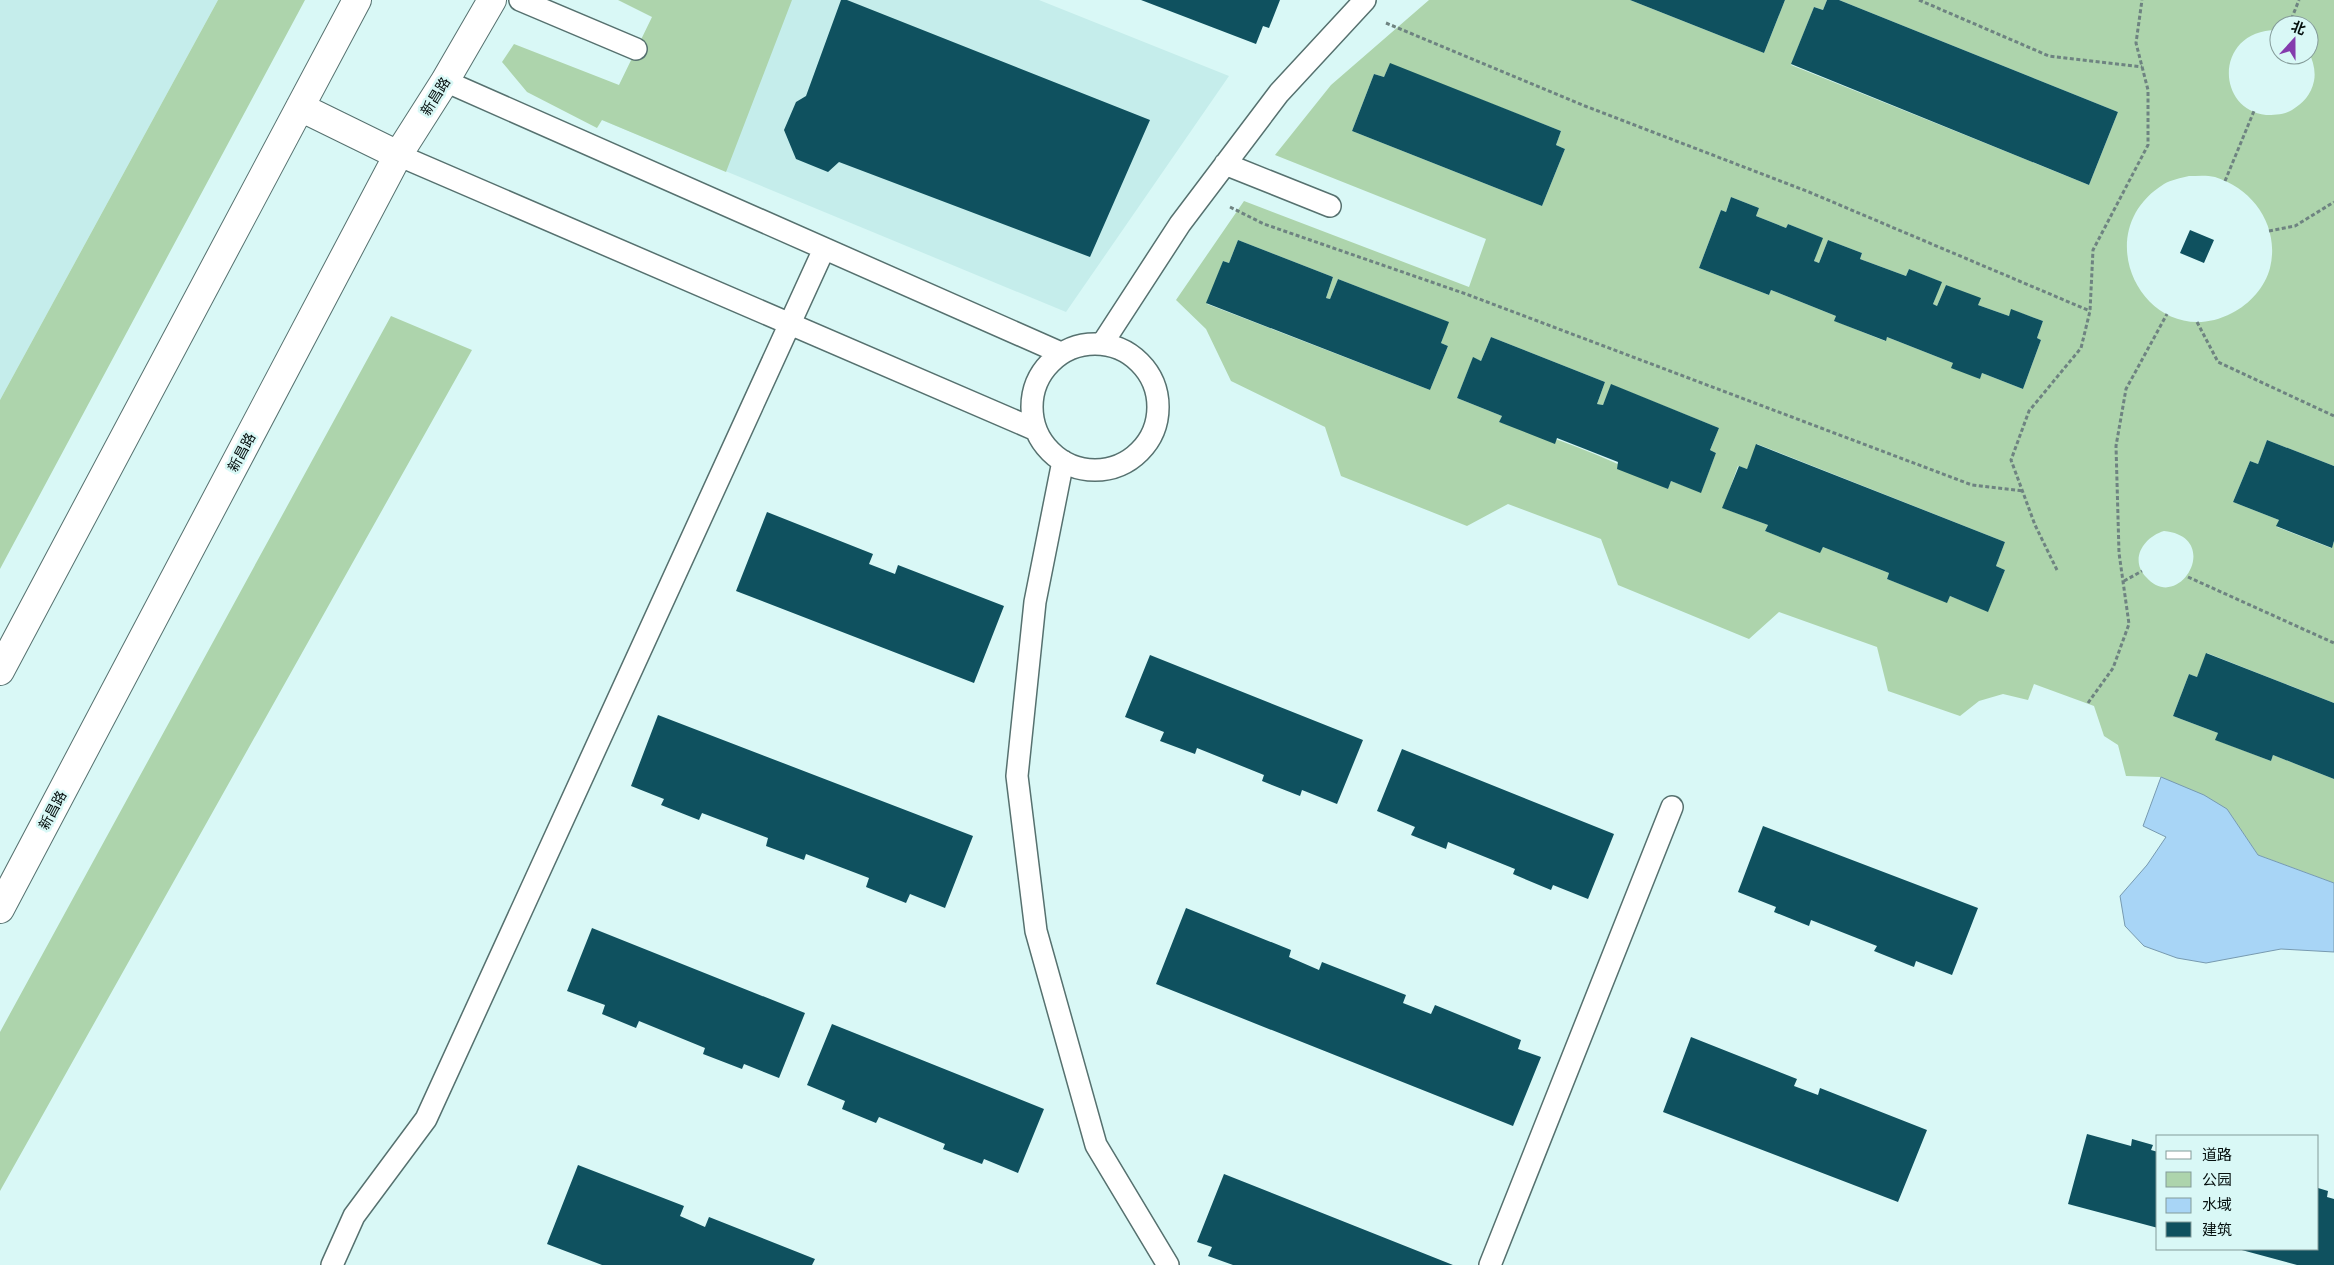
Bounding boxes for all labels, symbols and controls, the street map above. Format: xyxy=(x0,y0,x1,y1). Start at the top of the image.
north arrow xyxy=(2269,15,2319,65)
text: 北 xyxy=(2289,15,2309,40)
street label: 新昌路 xyxy=(415,73,455,119)
street label: 新昌路 xyxy=(222,429,260,475)
street label: 新昌路 xyxy=(33,787,71,833)
legend xyxy=(2156,1135,2319,1250)
text: 道路 xyxy=(2202,1143,2232,1166)
text: 公园 xyxy=(2202,1168,2232,1191)
text: 水域 xyxy=(2202,1193,2232,1216)
text: 建筑 xyxy=(2202,1218,2232,1241)

